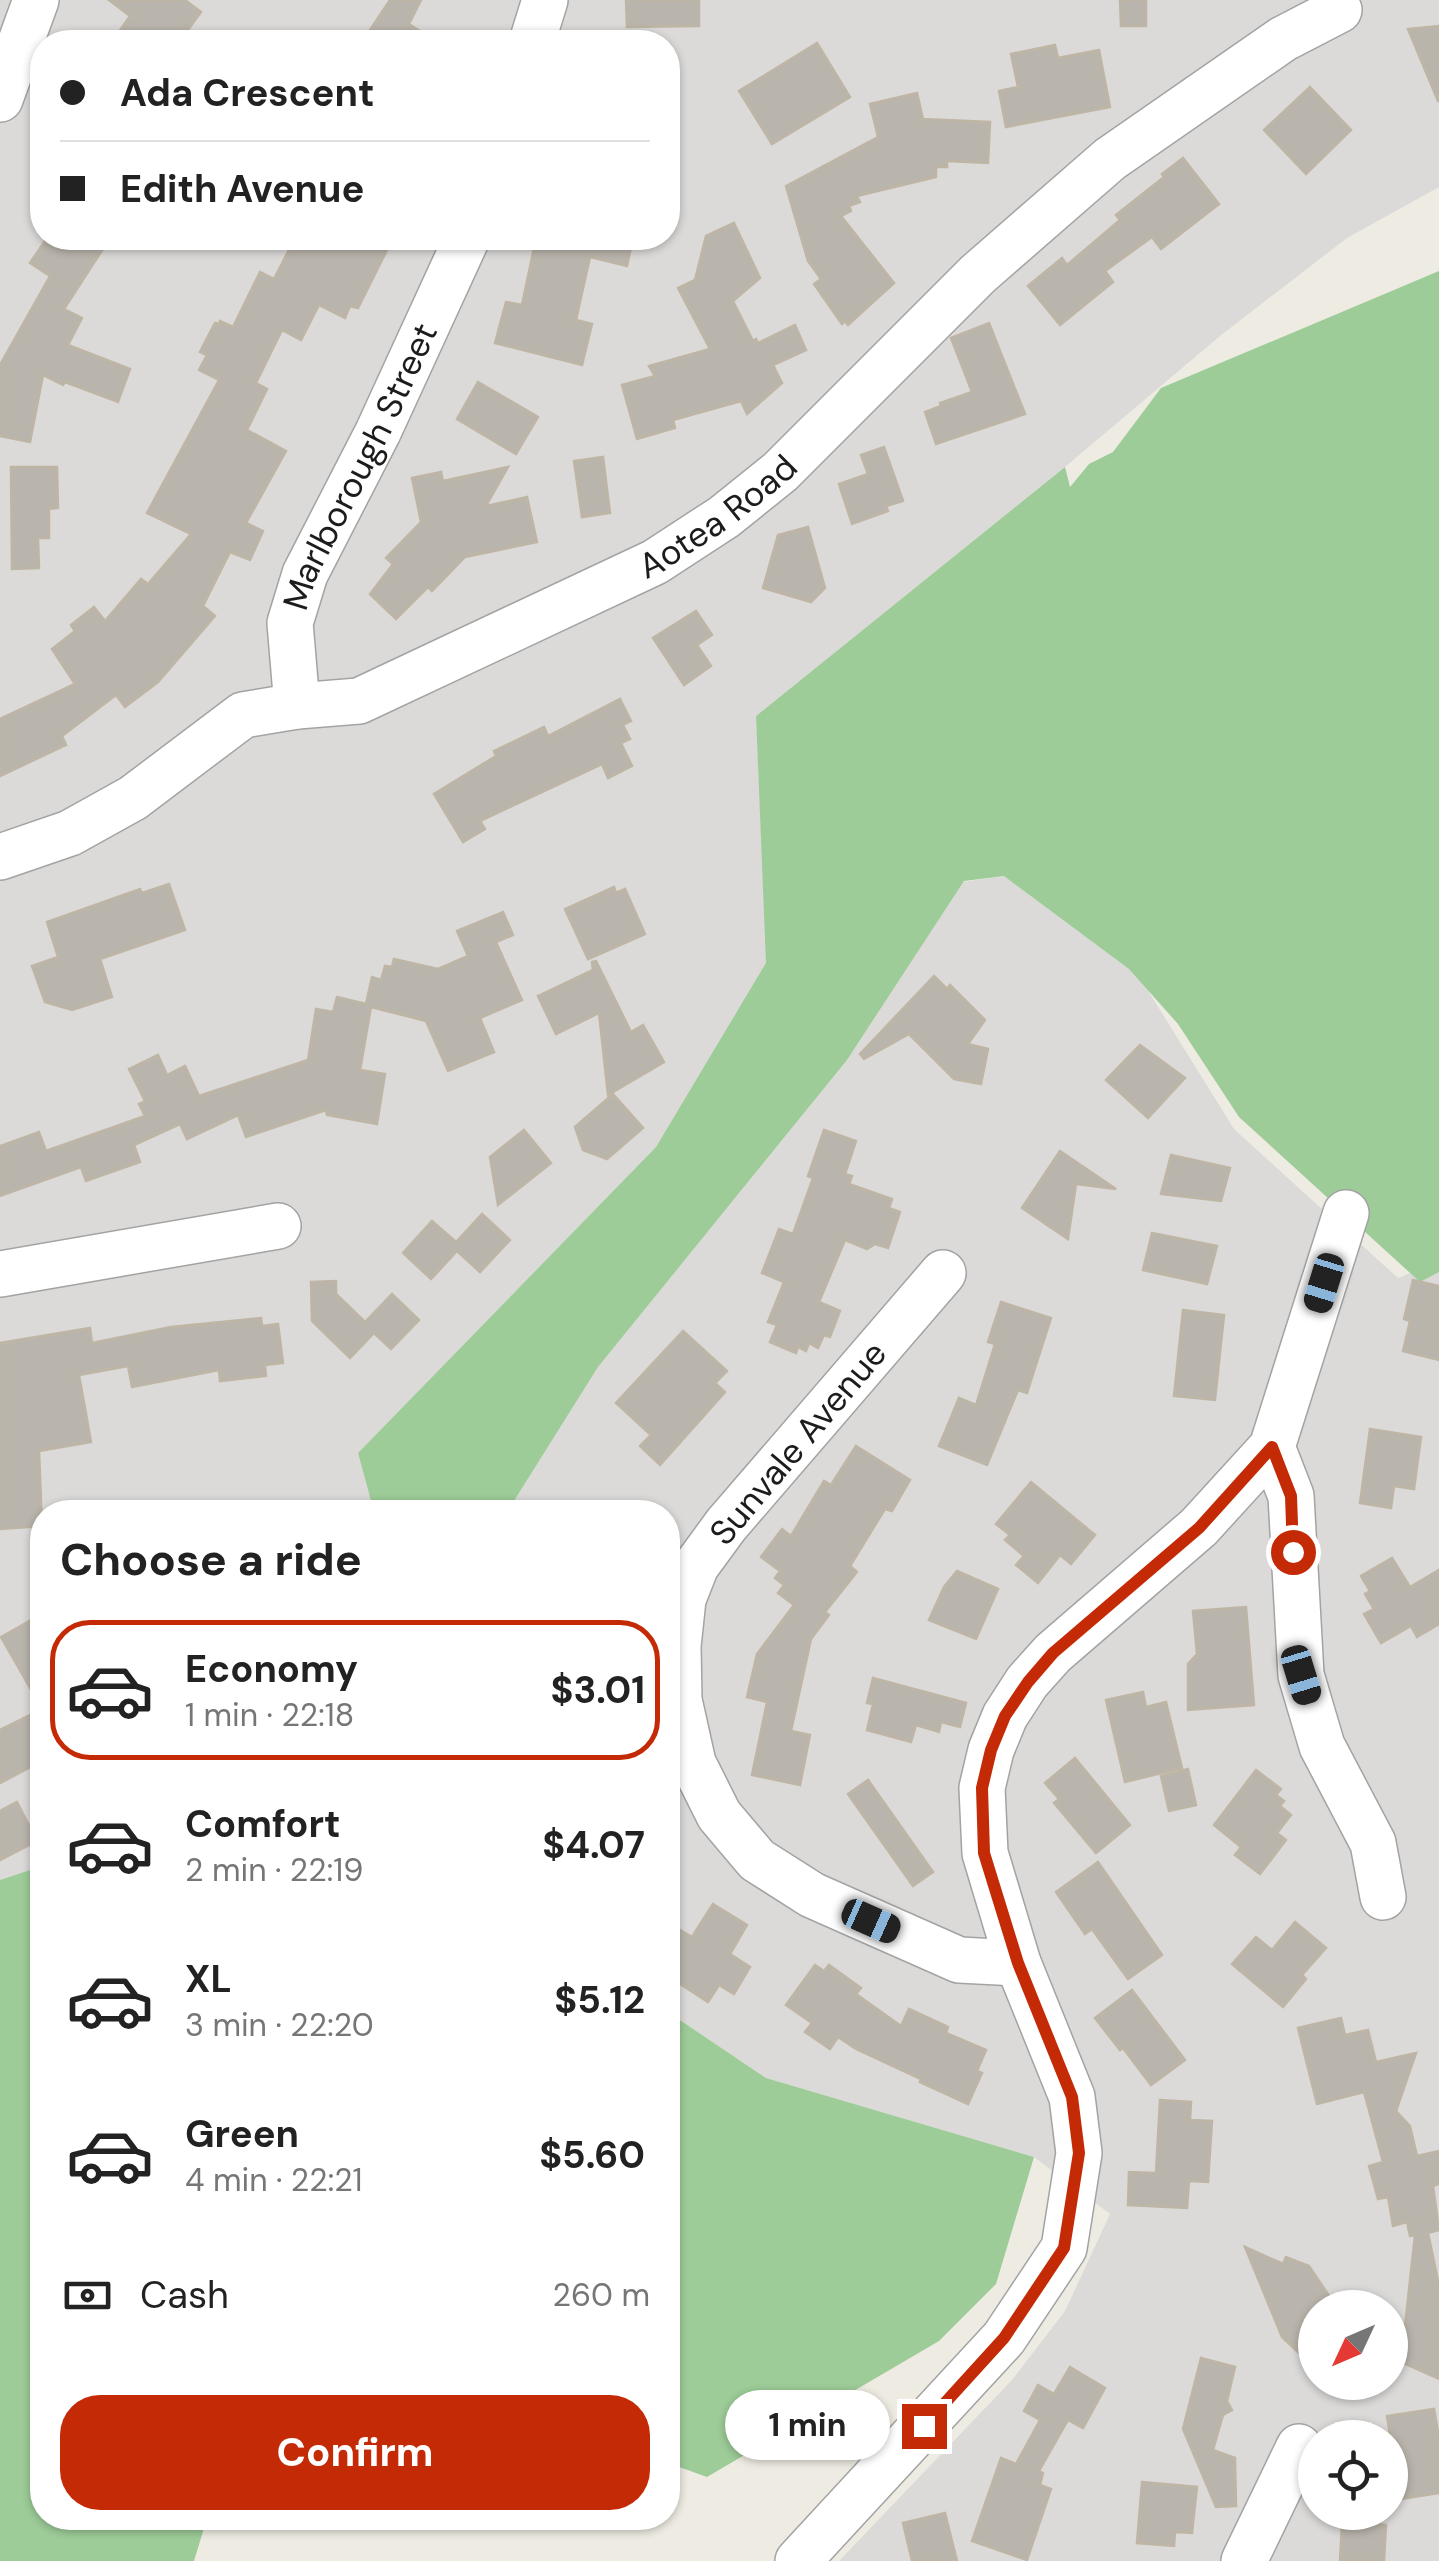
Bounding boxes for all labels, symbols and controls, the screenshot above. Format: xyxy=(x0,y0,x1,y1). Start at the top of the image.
text: Ada Crescent xyxy=(120,68,374,118)
text: Edith Avenue xyxy=(120,164,364,214)
street label: Marlborough Street xyxy=(272,316,448,615)
street label: Aotea Road xyxy=(631,445,807,589)
car xyxy=(1301,1250,1347,1316)
street label: Sunvale Avenue xyxy=(699,1331,897,1555)
text: Choose a ride xyxy=(60,1530,362,1589)
route start xyxy=(1271,1530,1316,1575)
car xyxy=(1278,1642,1324,1708)
text: Economy xyxy=(185,1644,358,1694)
icon: car xyxy=(65,1645,155,1735)
text: $3.01 xyxy=(550,1665,645,1715)
text: 1 min · 22:18 xyxy=(185,1694,354,1736)
text: Comfort xyxy=(185,1799,341,1849)
icon: car xyxy=(65,1800,155,1890)
text: $4.07 xyxy=(542,1820,645,1870)
text: 2 min · 22:19 xyxy=(185,1849,363,1891)
car xyxy=(837,1895,905,1947)
text: XL xyxy=(185,1954,232,2004)
icon: car xyxy=(65,1955,155,2045)
text: $5.12 xyxy=(554,1975,645,2025)
text: 3 min · 22:20 xyxy=(185,2004,374,2046)
text: Green xyxy=(185,2109,299,2159)
icon: car xyxy=(65,2110,155,2200)
text: $5.60 xyxy=(539,2130,645,2180)
text: 4 min · 22:21 xyxy=(185,2159,363,2201)
icon: cash xyxy=(60,2268,115,2323)
text: Cash xyxy=(140,2270,229,2320)
text: 260 m xyxy=(553,2274,650,2316)
north arrow xyxy=(1298,2290,1408,2400)
map controls xyxy=(1298,2290,1408,2530)
callout: 1 min xyxy=(724,2391,889,2461)
button: Confirm xyxy=(60,2395,650,2510)
text: 1 min xyxy=(769,2404,846,2446)
route end xyxy=(902,2404,947,2449)
button: locate xyxy=(1298,2420,1408,2530)

